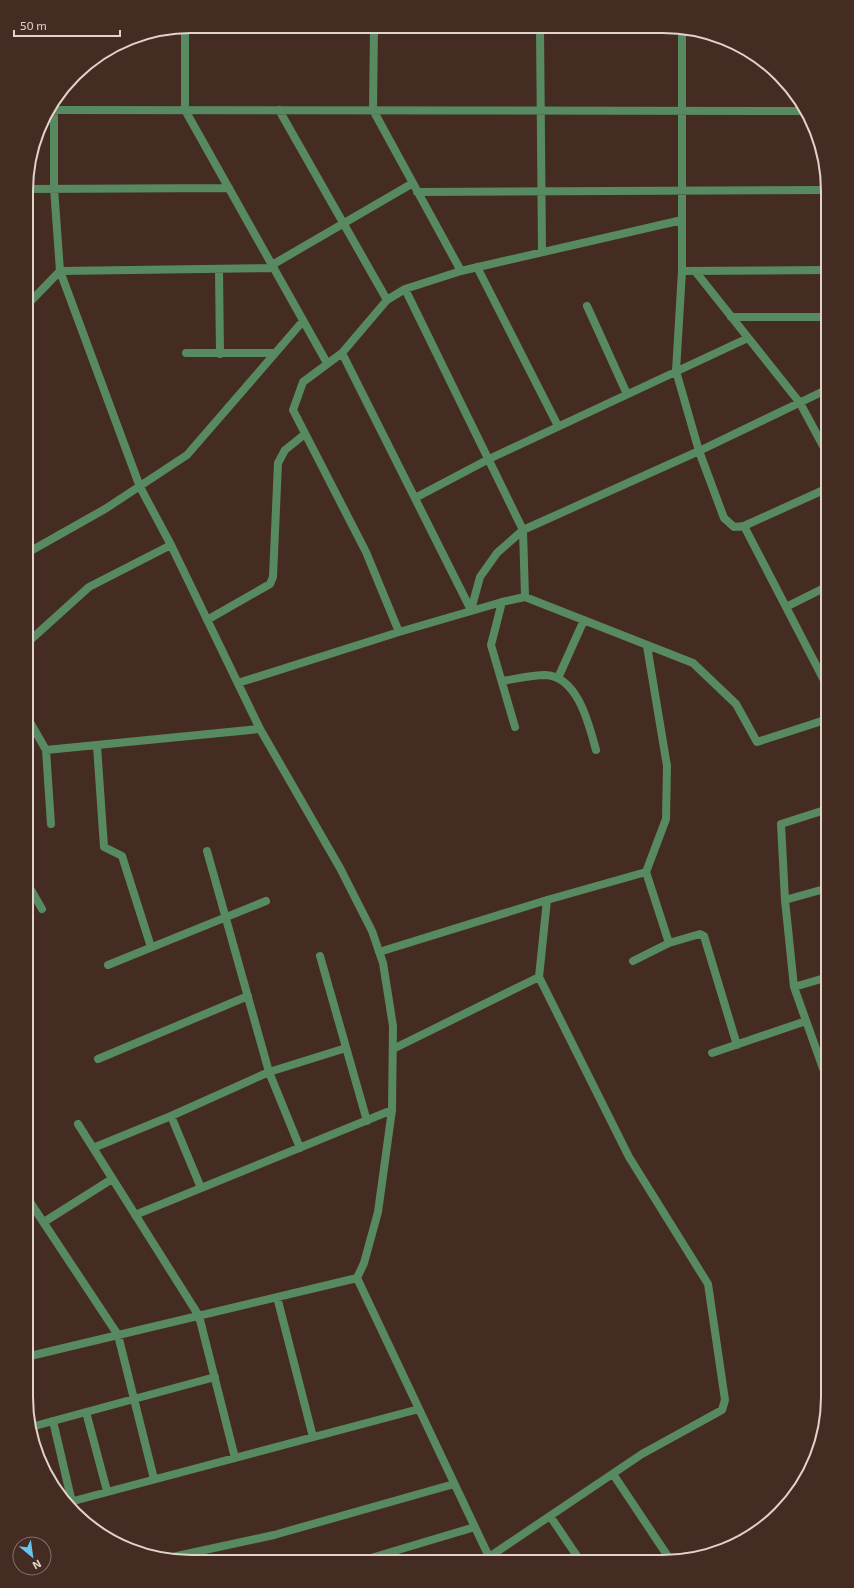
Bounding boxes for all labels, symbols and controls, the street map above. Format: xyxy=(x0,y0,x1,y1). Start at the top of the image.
scale bar xyxy=(14,12,120,38)
text: 50 m xyxy=(20,18,47,32)
north arrow xyxy=(12,1536,52,1576)
text: N xyxy=(30,1558,44,1573)

